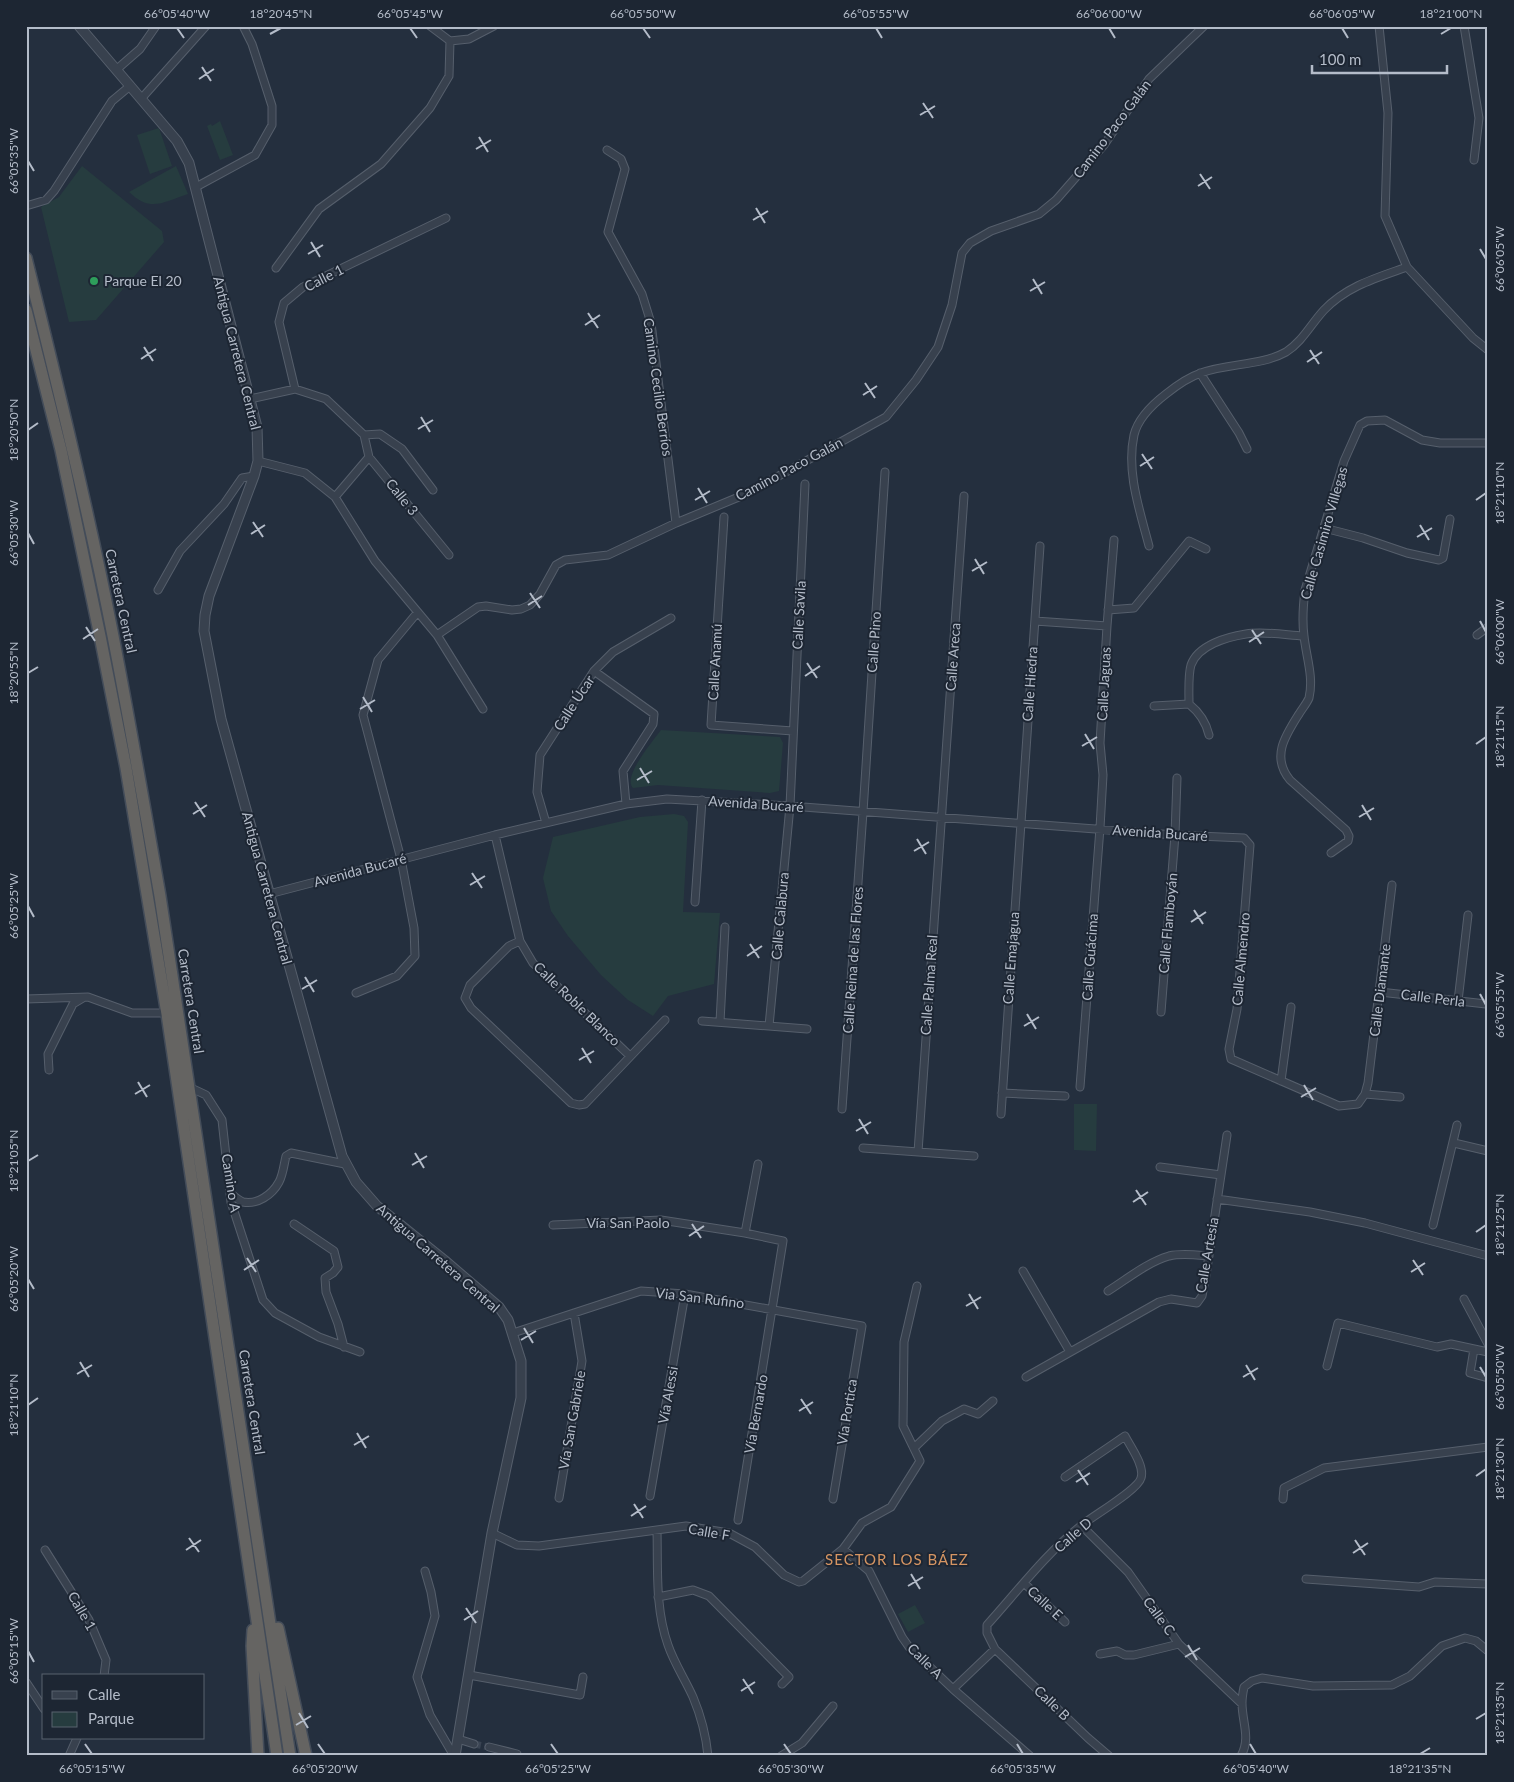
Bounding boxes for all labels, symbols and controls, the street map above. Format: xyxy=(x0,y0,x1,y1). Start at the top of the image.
text: 66°05'40"W xyxy=(144,6,211,21)
text: 18°20'45"N xyxy=(250,6,312,21)
text: 66°05'45"W xyxy=(377,6,444,21)
text: 66°05'50"W xyxy=(610,6,677,21)
text: 66°05'55"W xyxy=(843,6,910,21)
text: 66°06'00"W xyxy=(1076,6,1143,21)
text: 66°06'05"W xyxy=(1309,6,1376,21)
text: 18°21'00"N xyxy=(1420,6,1482,21)
scale bar xyxy=(1312,42,1446,74)
text: 100 m xyxy=(1319,50,1361,68)
street label: Camino Paco Galán xyxy=(1069,76,1154,181)
text: 66°05'35"W xyxy=(6,127,21,194)
text: 66°06'05"W xyxy=(1492,225,1507,292)
street label: Calle 1 xyxy=(301,260,346,295)
place label: Parque El 20 xyxy=(104,272,182,289)
street label: Antigua Carretera Central xyxy=(210,274,265,431)
marker: Parque El 20 xyxy=(88,275,100,287)
street label: Camino Cecilio Berríos xyxy=(640,317,677,457)
text: 18°20'50"N xyxy=(6,399,21,461)
street label: Camino Paco Galán xyxy=(732,433,845,504)
text: 18°21'10"N xyxy=(1492,462,1507,524)
street label: Calle Casimiro Villegas xyxy=(1296,464,1351,601)
street label: Calle 3 xyxy=(383,475,422,518)
text: 66°05'30"W xyxy=(6,499,21,566)
street label: Carretera Central xyxy=(102,547,141,655)
street label: Calle Savila xyxy=(788,580,809,650)
text: 66°06'00"W xyxy=(1492,598,1507,665)
street label: Calle Pino xyxy=(863,611,884,673)
street label: Calle Areca xyxy=(942,622,963,692)
street label: Calle Anamú xyxy=(704,623,725,701)
text: 18°20'55"N xyxy=(6,642,21,704)
street label: Calle Hiedra xyxy=(1018,646,1041,722)
street label: Calle Jaguas xyxy=(1093,646,1114,721)
street label: Calle Úcar xyxy=(549,672,598,734)
text: 18°21'15"N xyxy=(1492,706,1507,768)
street label: Avenida Bucaré xyxy=(708,792,804,815)
street label: Antigua Carretera Central xyxy=(239,810,296,966)
street label: Avenida Bucaré xyxy=(1112,821,1208,844)
street label: Avenida Bucaré xyxy=(312,849,408,890)
street label: Calle Calabura xyxy=(767,871,792,961)
text: 66°05'25"W xyxy=(6,872,21,939)
street label: Calle Flamboyán xyxy=(1155,872,1180,974)
street label: Calle Reina de las Flores xyxy=(839,886,866,1034)
street label: Calle Emajagua xyxy=(999,911,1022,1005)
street label: Calle Almendro xyxy=(1228,912,1253,1006)
street label: Calle Guácima xyxy=(1078,913,1101,1001)
street label: Calle Palma Real xyxy=(917,934,940,1036)
street label: Calle Diamante xyxy=(1365,943,1394,1037)
street label: Carretera Central xyxy=(175,947,208,1055)
street label: Calle Roble Blanco xyxy=(531,958,624,1049)
text: 66°05'55"W xyxy=(1492,971,1507,1038)
street label: Calle Perla xyxy=(1400,985,1466,1010)
text: 18°21'05"N xyxy=(6,1130,21,1192)
street label: Camino A xyxy=(218,1152,245,1214)
text: 18°21'25"N xyxy=(1492,1194,1507,1256)
street label: Antigua Carretera Central xyxy=(373,1200,503,1316)
street label: Vía San Paolo xyxy=(586,1214,670,1231)
street label: Calle Artesia xyxy=(1191,1216,1222,1294)
text: 66°05'20"W xyxy=(6,1245,21,1312)
street label: Via San Rufino xyxy=(655,1284,745,1311)
text: 66°05'50"W xyxy=(1492,1343,1507,1410)
street label: Carretera Central xyxy=(236,1348,269,1456)
street label: Vía Alessi xyxy=(654,1365,681,1425)
street label: Vía San Gabriele xyxy=(554,1369,589,1471)
street label: Vía Bernardo xyxy=(740,1373,771,1455)
text: 18°21'10"N xyxy=(6,1374,21,1436)
street label: Vía Portica xyxy=(833,1378,860,1446)
text: 18°21'30"N xyxy=(1492,1438,1507,1500)
street label: Calle D xyxy=(1050,1514,1095,1556)
street label: Calle F xyxy=(687,1520,731,1544)
district label: SECTOR LOS BÁEZ xyxy=(825,1550,969,1568)
street label: Calle E xyxy=(1024,1582,1066,1623)
street label: Calle 1 xyxy=(65,1588,100,1633)
street label: Calle C xyxy=(1140,1593,1179,1639)
text: 66°05'15"W xyxy=(6,1617,21,1684)
street label: Calle A xyxy=(904,1639,947,1682)
legend xyxy=(42,1674,205,1740)
street label: Calle B xyxy=(1031,1682,1074,1724)
text: 18°21'35"N xyxy=(1492,1682,1507,1744)
text: Calle xyxy=(88,1685,121,1703)
text: Parque xyxy=(88,1709,134,1727)
text: 66°05'15"W xyxy=(59,1761,126,1776)
text: 66°05'20"W xyxy=(292,1761,359,1776)
text: 66°05'25"W xyxy=(525,1761,592,1776)
text: 66°05'30"W xyxy=(758,1761,825,1776)
text: 66°05'35"W xyxy=(990,1761,1057,1776)
text: 66°05'40"W xyxy=(1223,1761,1290,1776)
text: 18°21'35"N xyxy=(1389,1761,1451,1776)

